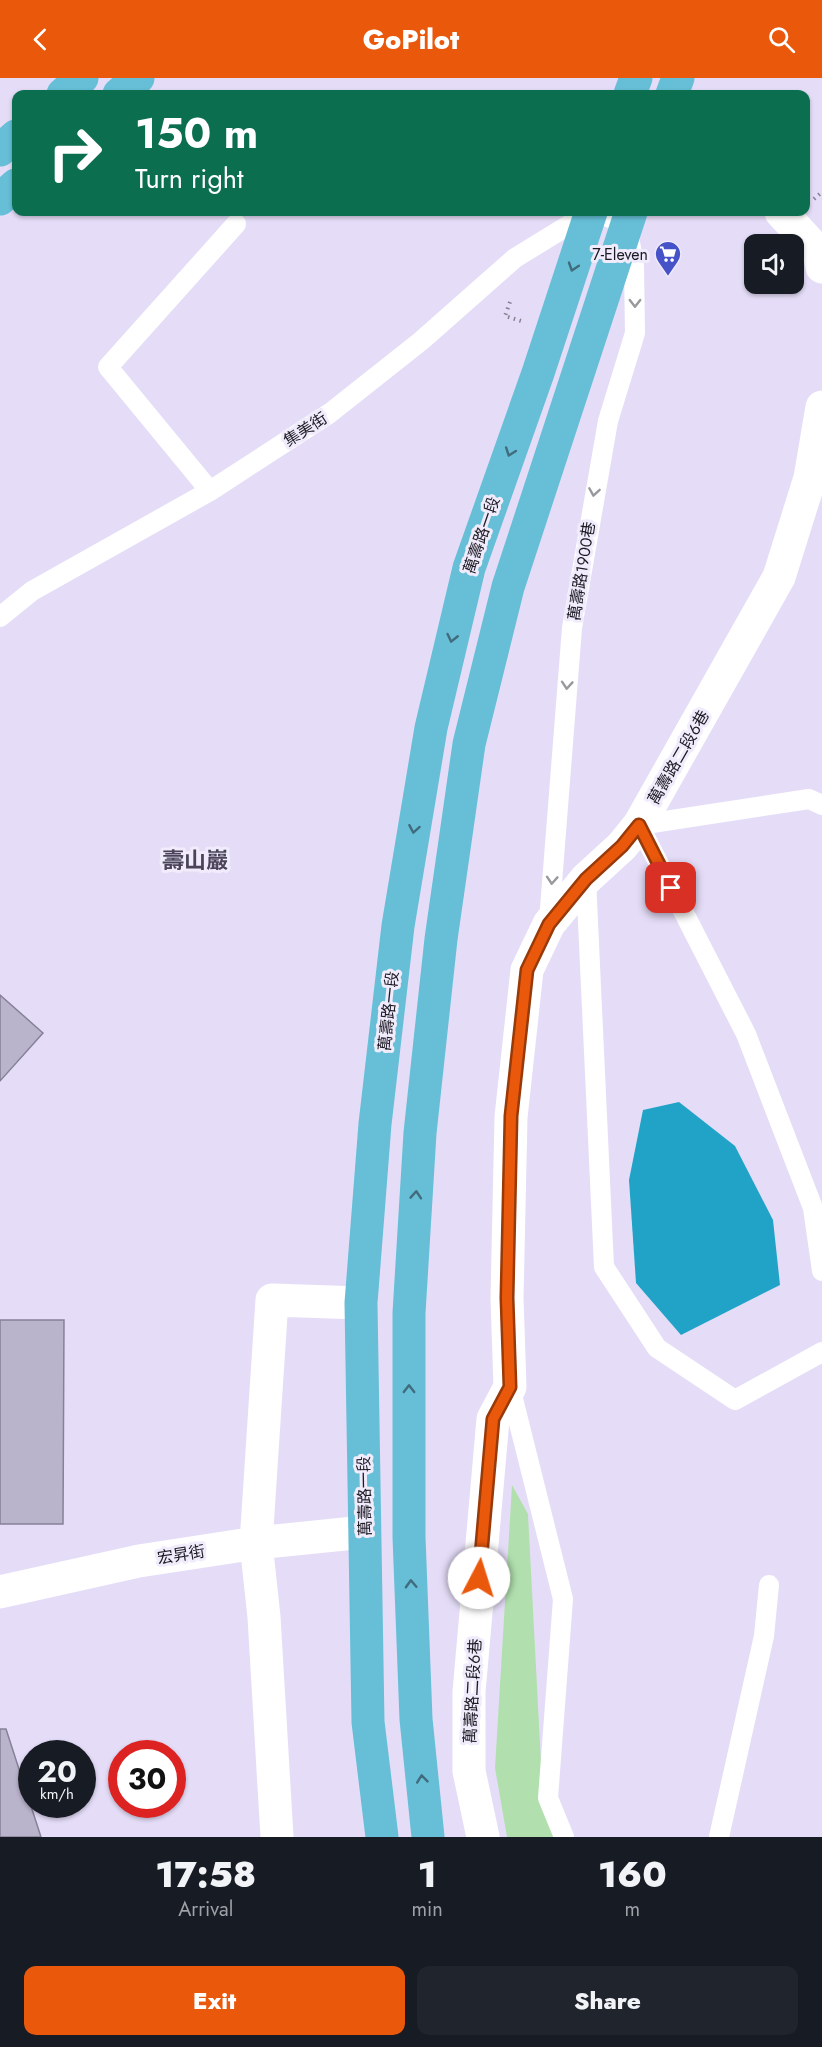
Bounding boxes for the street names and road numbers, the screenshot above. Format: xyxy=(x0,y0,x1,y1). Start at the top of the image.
street label: 集美街 xyxy=(279,407,332,452)
street label: 萬壽路一段 xyxy=(458,494,505,577)
street label: 萬壽路1900巷 xyxy=(562,520,601,622)
street label: 萬壽路二段6巷 xyxy=(642,706,715,809)
street label: 萬壽路一段 xyxy=(373,970,404,1052)
street label: 萬壽路一段 xyxy=(352,1456,377,1536)
street label: 宏昇街 xyxy=(156,1539,207,1570)
street label: 萬壽路二段6巷 xyxy=(458,1638,487,1744)

